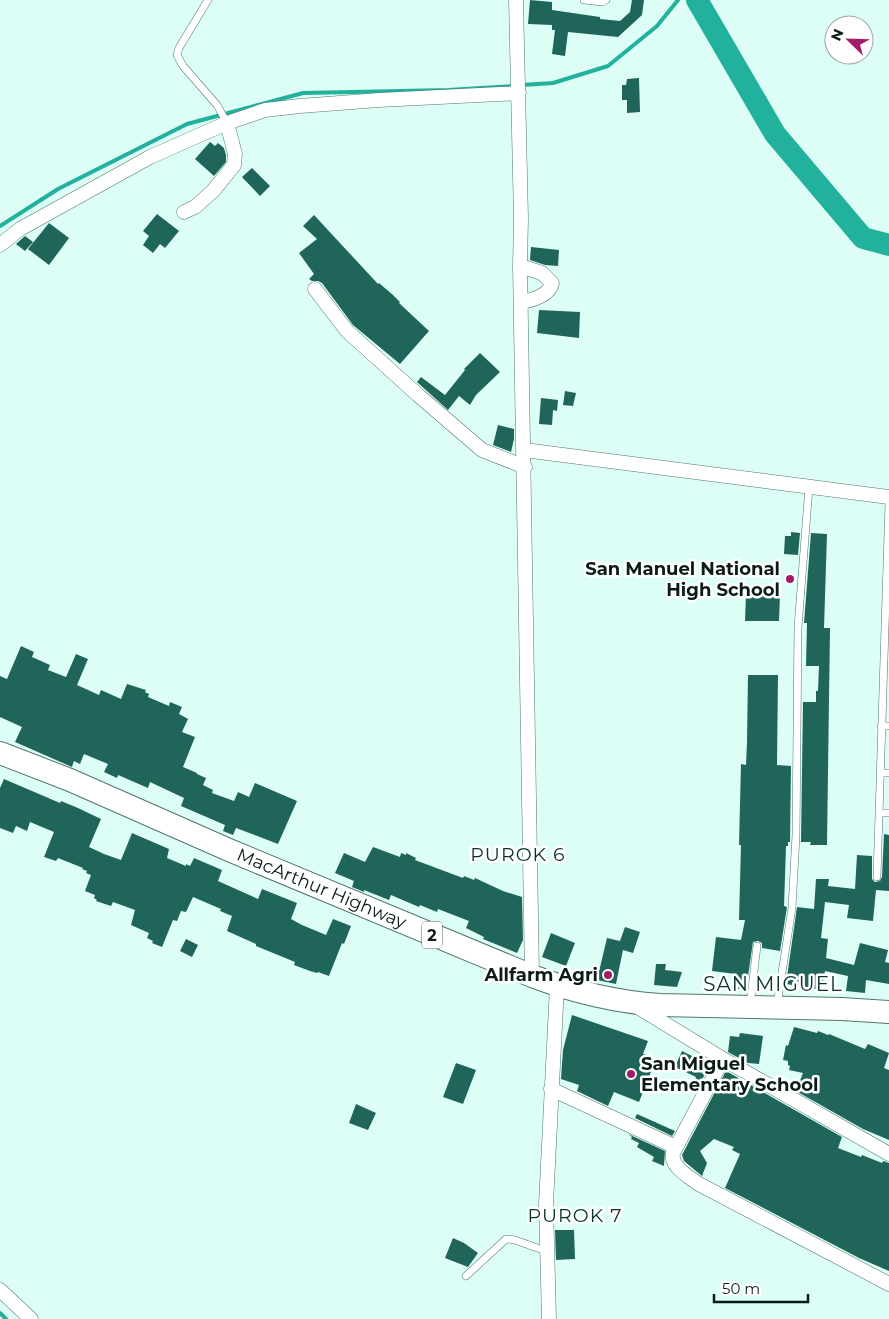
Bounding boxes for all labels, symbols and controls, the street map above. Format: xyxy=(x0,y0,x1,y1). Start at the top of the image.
north arrow xyxy=(824,15,874,65)
text: N xyxy=(827,26,848,44)
place label: San Manuel National High School xyxy=(585,558,780,601)
marker: San Manuel National High School xyxy=(784,573,796,585)
district label: PUROK 6 xyxy=(470,843,566,866)
street label: MacArthur Highway xyxy=(234,844,410,934)
road number: 2 xyxy=(422,922,442,948)
place label: Allfarm Agri xyxy=(483,964,598,986)
marker: Allfarm Agri xyxy=(602,969,614,981)
district label: SAN MIGUEL xyxy=(703,972,843,996)
place label: San Miguel Elementary School xyxy=(641,1053,818,1096)
marker: San Miguel Elementary School xyxy=(625,1068,637,1080)
district label: PUROK 7 xyxy=(528,1204,622,1227)
scale bar xyxy=(714,1272,808,1304)
text: 50 m xyxy=(722,1279,760,1298)

